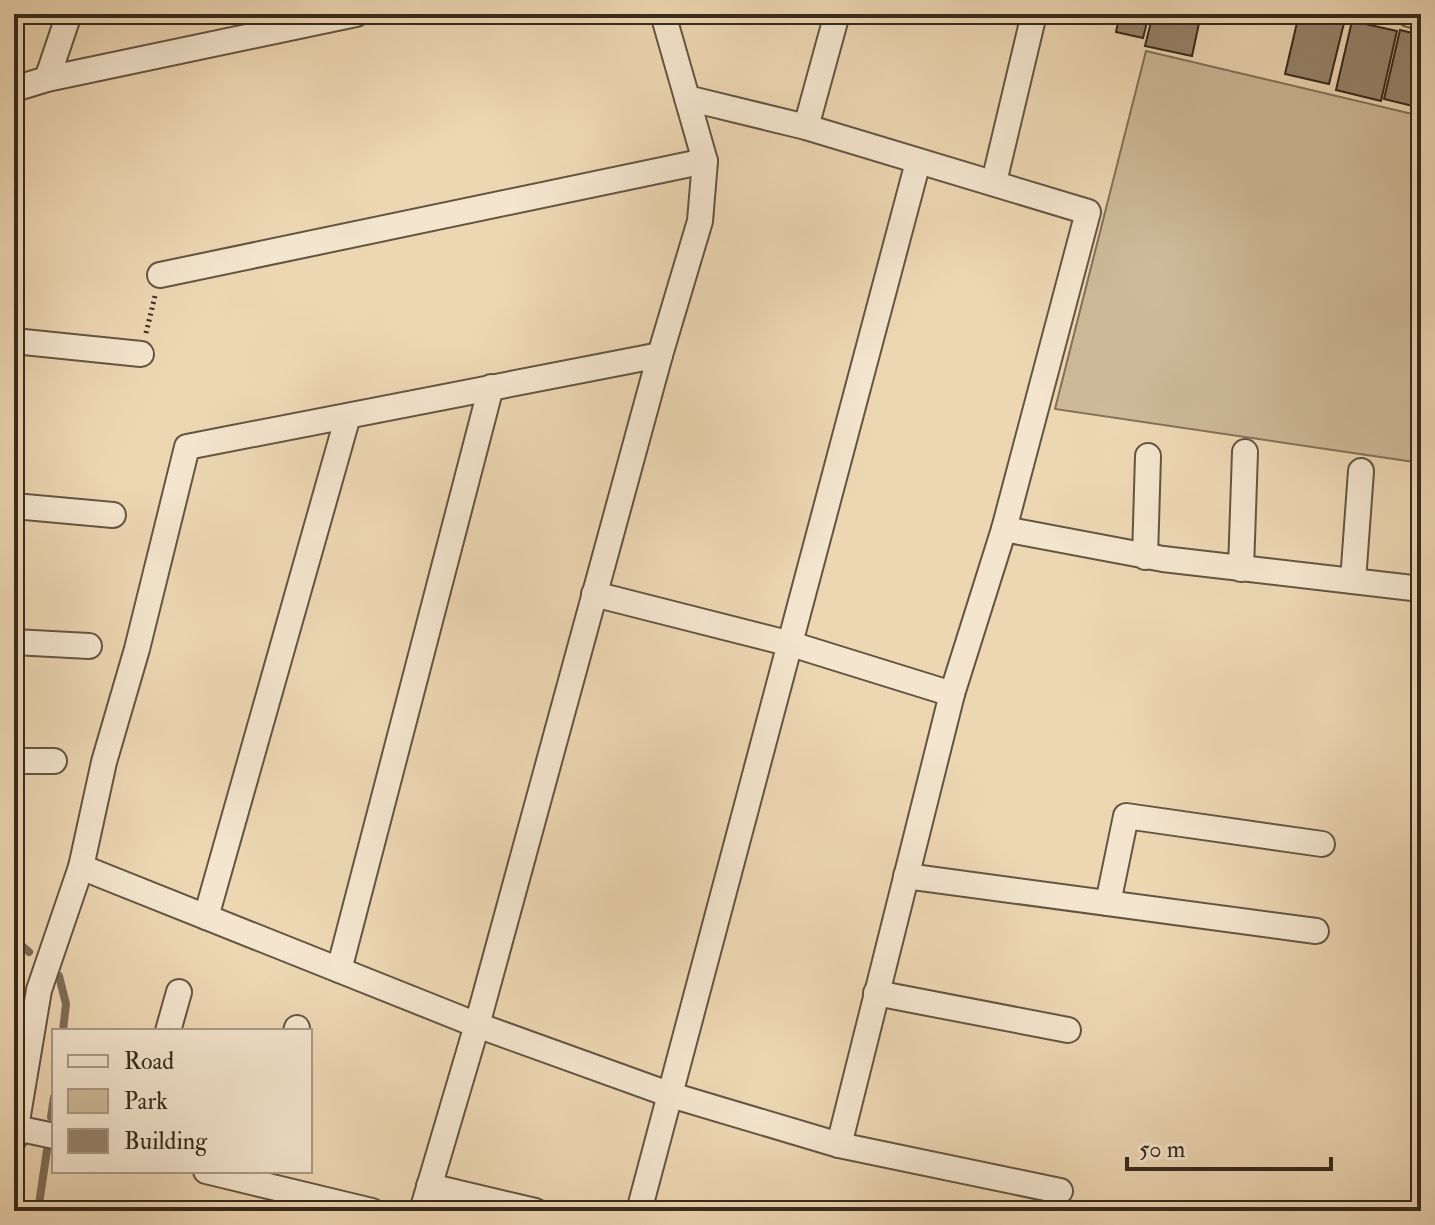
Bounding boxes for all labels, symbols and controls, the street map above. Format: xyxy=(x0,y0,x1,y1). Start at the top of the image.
legend xyxy=(52,1029,312,1173)
text: Road xyxy=(124,1046,174,1077)
text: Park xyxy=(124,1086,168,1117)
scale bar xyxy=(1127,1121,1331,1171)
text: Building xyxy=(124,1126,208,1157)
text: 50 m xyxy=(1139,1134,1186,1165)

